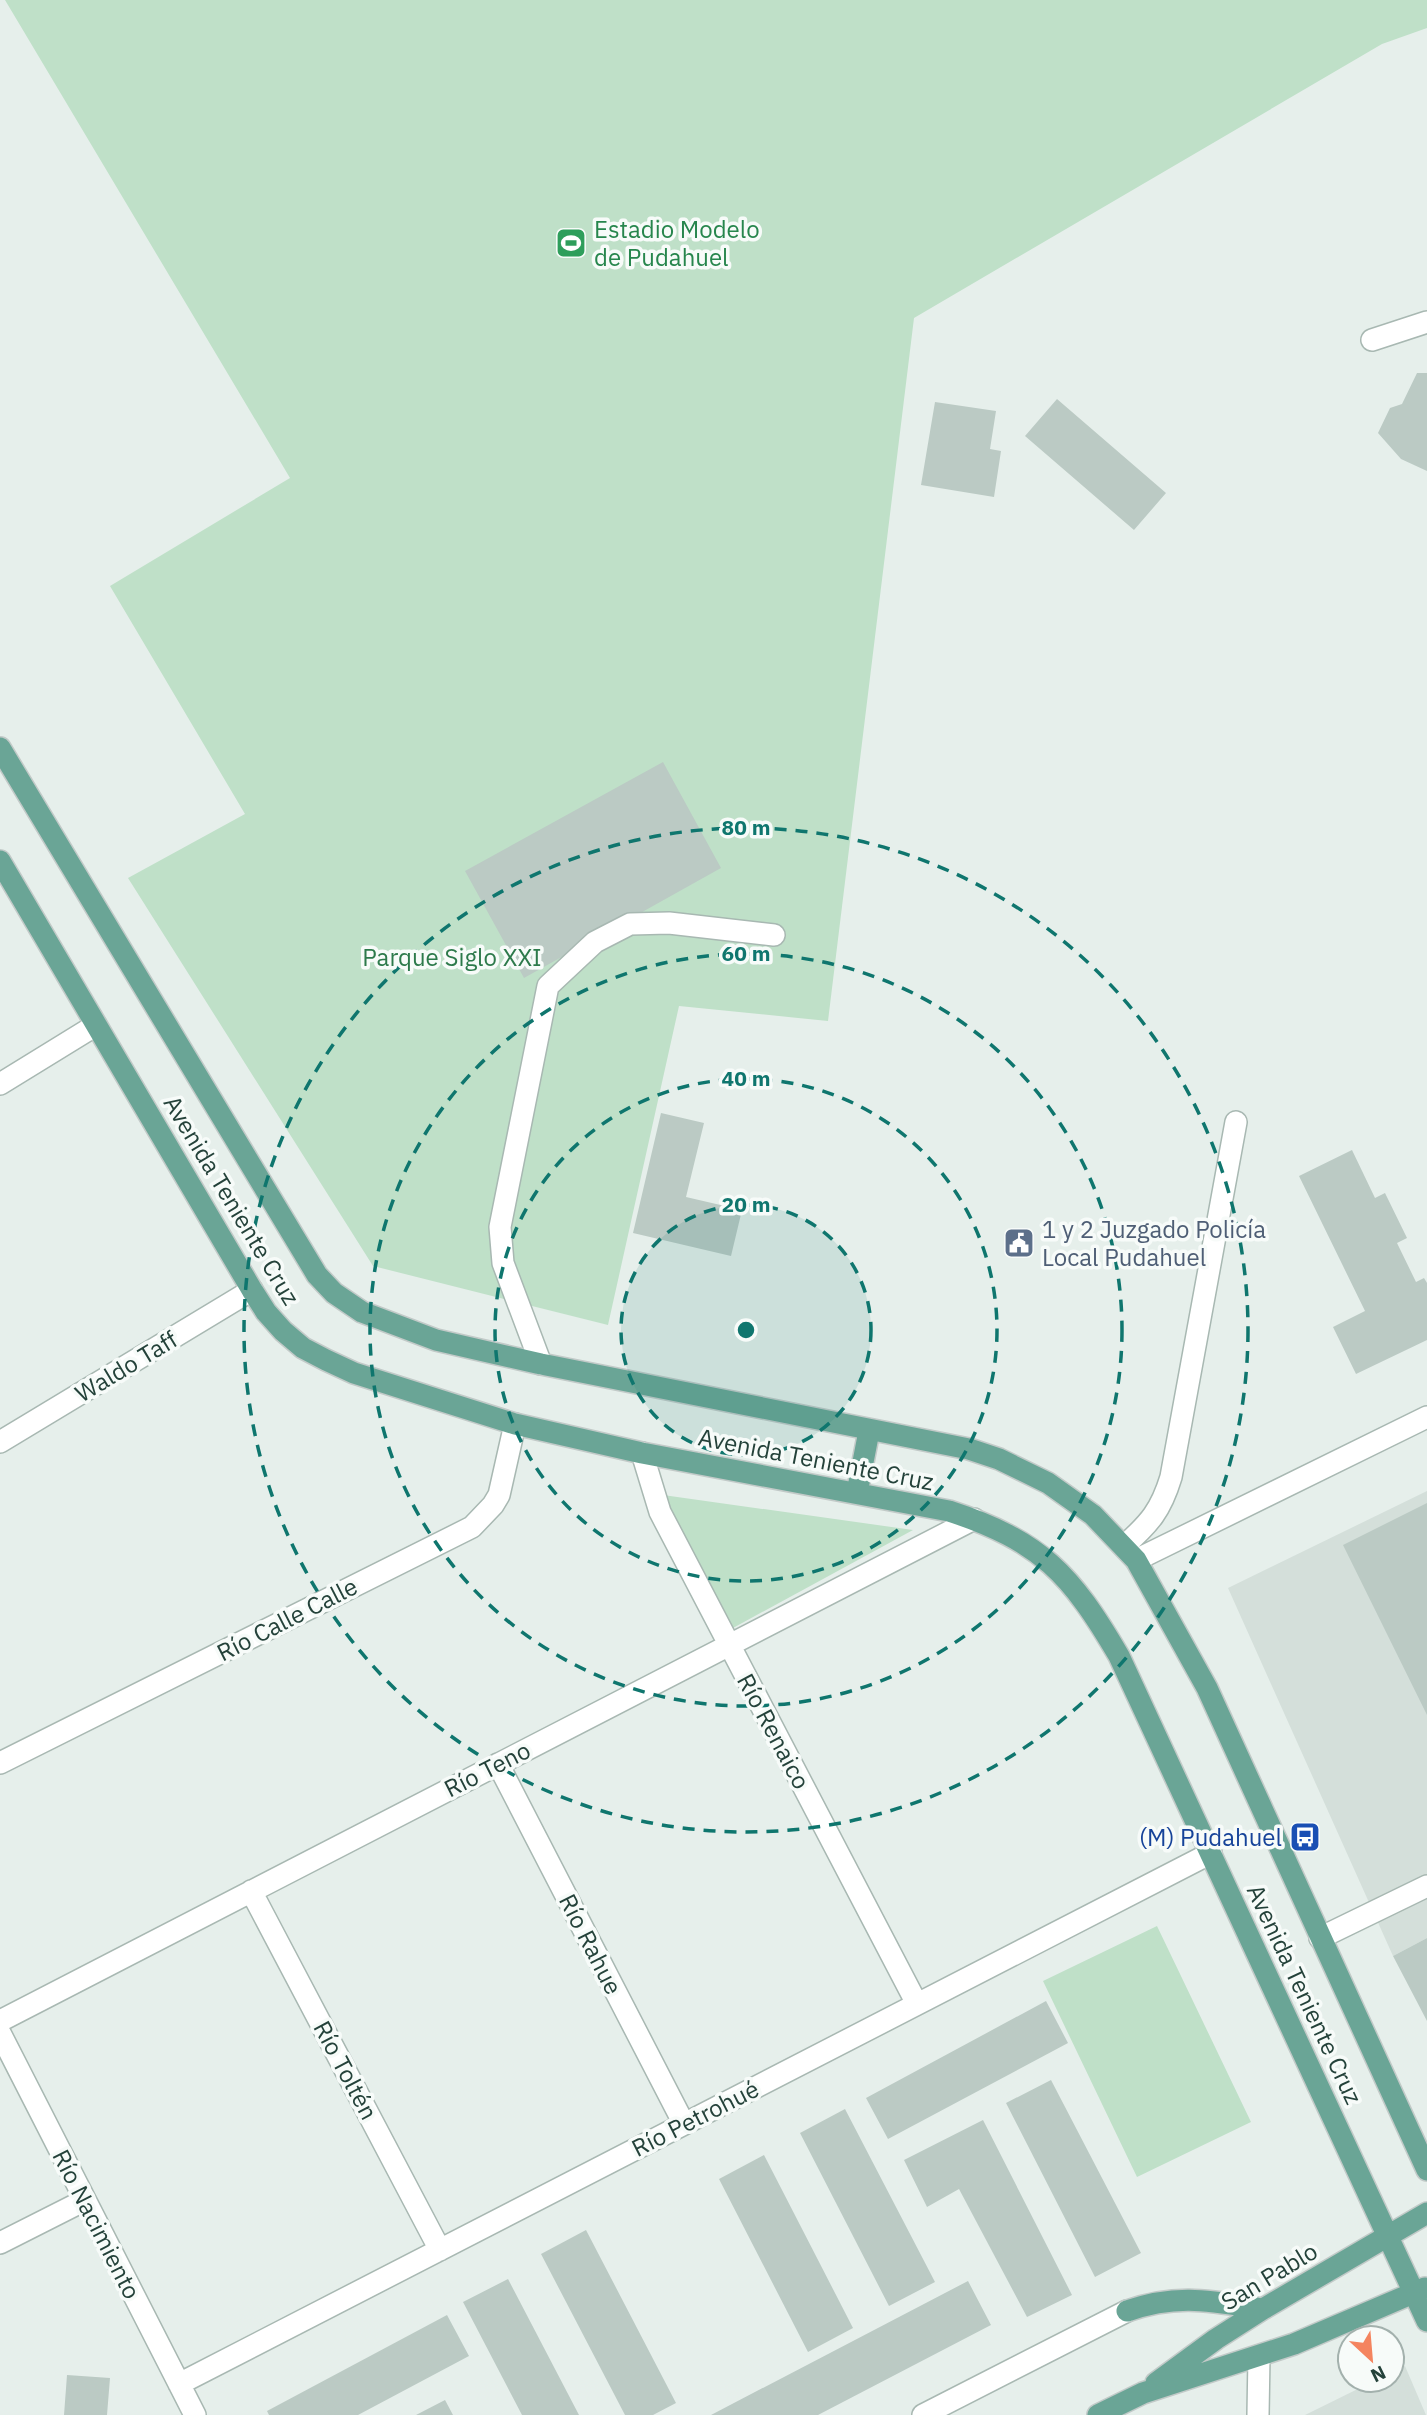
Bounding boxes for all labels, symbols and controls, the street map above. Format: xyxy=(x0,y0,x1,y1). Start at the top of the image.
place label: Estadio Modelo de Pudahuel xyxy=(594,213,760,273)
sports icon: Estadio Modelo de Pudahuel xyxy=(554,226,588,260)
text: 80 m xyxy=(722,813,770,841)
text: 60 m xyxy=(722,939,770,967)
park label: Parque Siglo XXI xyxy=(362,941,542,973)
text: 40 m xyxy=(722,1064,770,1092)
street label: Avenida Teniente Cruz xyxy=(157,1089,307,1311)
text: 20 m xyxy=(722,1190,770,1218)
place label: 1 y 2 Juzgado Policía Local Pudahuel xyxy=(1042,1213,1266,1273)
public building icon: 1 y 2 Juzgado Policía Local Pudahuel xyxy=(1002,1226,1036,1260)
centre of rings xyxy=(734,1318,758,1342)
street label: Waldo Taff xyxy=(69,1323,183,1409)
street label: Avenida Teniente Cruz xyxy=(696,1420,936,1498)
street label: Río Calle Calle xyxy=(211,1570,363,1668)
street label: Río Renaico xyxy=(730,1668,818,1794)
street label: Río Teno xyxy=(438,1734,536,1804)
bus stop icon: (M) Pudahuel xyxy=(1288,1820,1322,1854)
place label: (M) Pudahuel xyxy=(1139,1821,1282,1853)
street label: Avenida Teniente Cruz xyxy=(1240,1879,1370,2109)
street label: Río Rahue xyxy=(552,1888,630,2000)
street label: Río Toltén xyxy=(307,2015,385,2125)
street label: Río Petrohué xyxy=(626,2072,764,2164)
street label: Río Nacimiento xyxy=(46,2144,148,2304)
street label: San Pablo xyxy=(1215,2235,1323,2317)
north arrow xyxy=(1336,2324,1406,2394)
text: N xyxy=(1367,2360,1390,2388)

